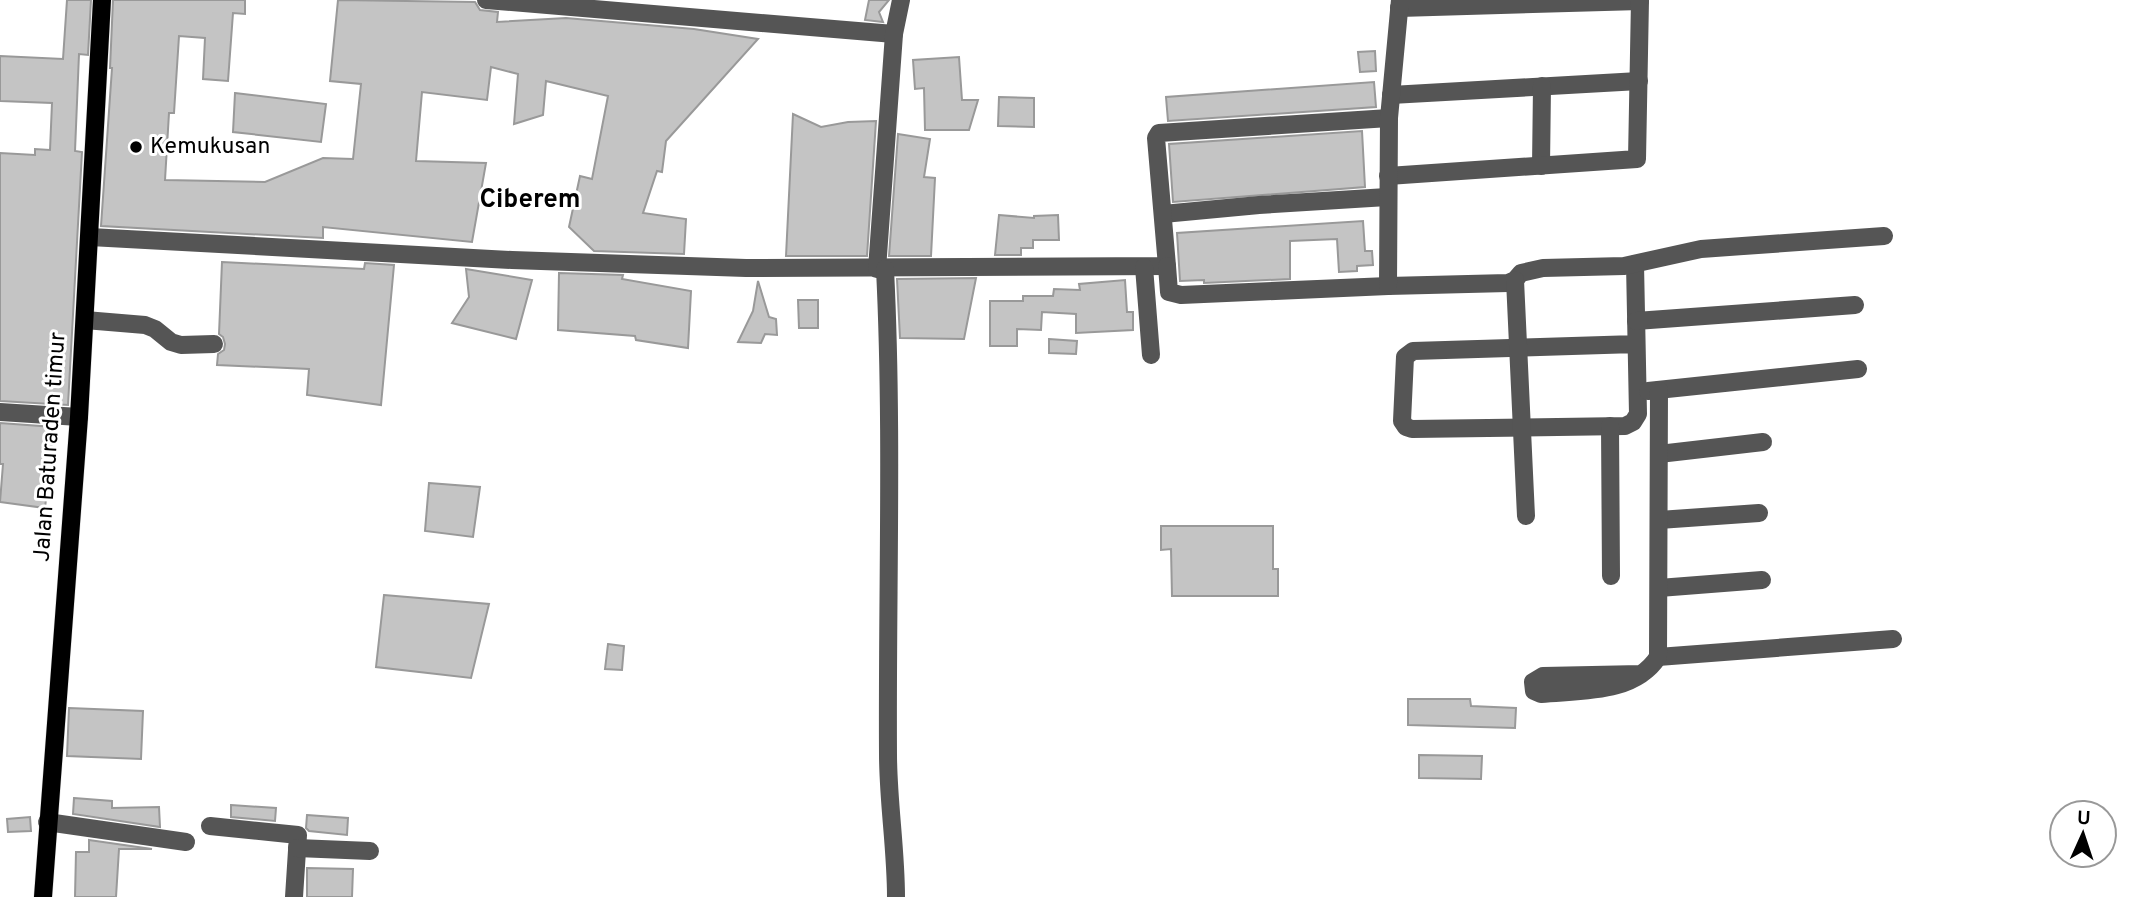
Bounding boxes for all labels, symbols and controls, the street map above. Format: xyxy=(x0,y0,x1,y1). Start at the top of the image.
place label: Kemukusan xyxy=(150,133,270,162)
marker: Kemukusan xyxy=(128,139,144,155)
district label: Ciberem xyxy=(479,184,581,217)
street label: Jalan Baturaden timur xyxy=(29,331,73,563)
north arrow xyxy=(2048,799,2118,869)
text: U xyxy=(2076,807,2091,831)

